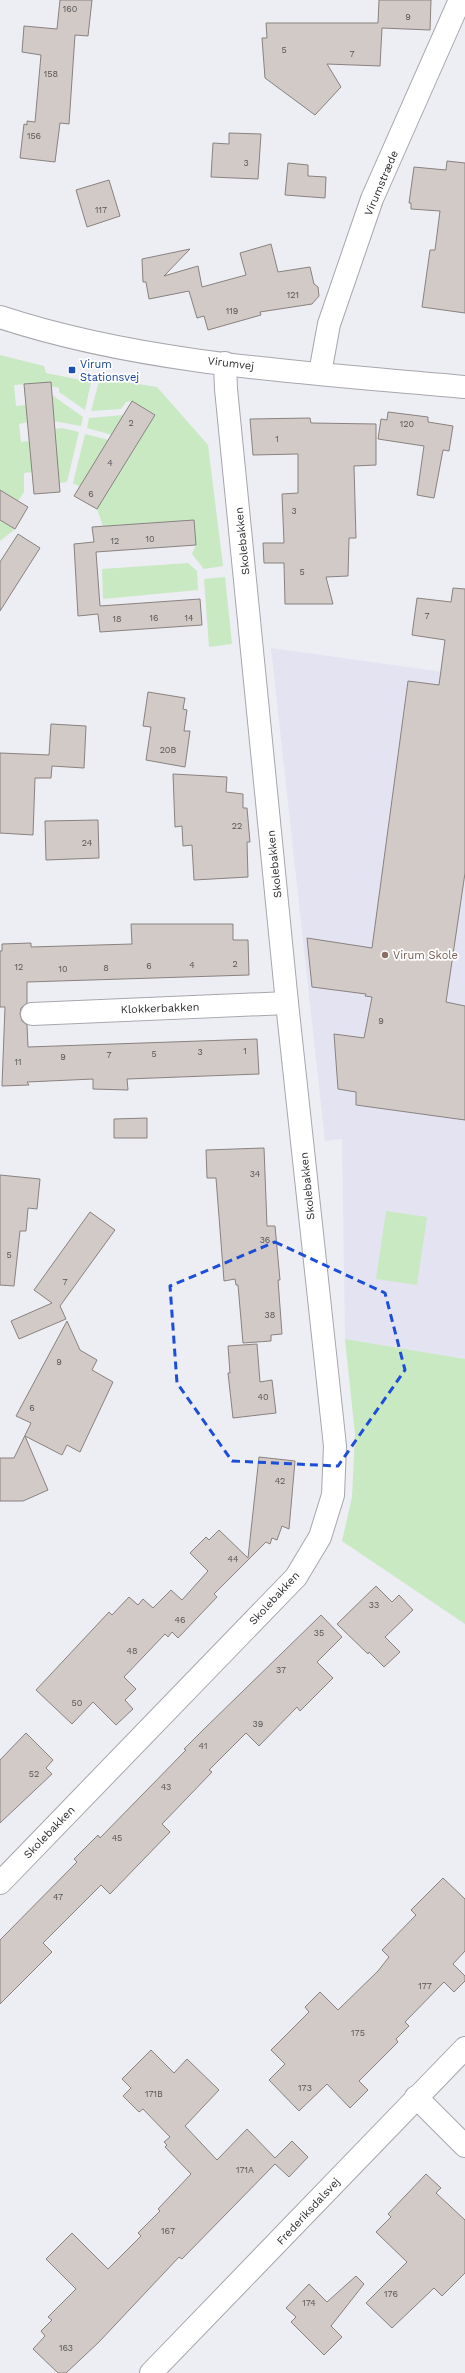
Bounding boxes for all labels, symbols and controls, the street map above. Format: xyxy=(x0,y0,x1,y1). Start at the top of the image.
house number: 160 xyxy=(63,4,78,14)
house number: 9 xyxy=(405,12,411,22)
house number: 5 xyxy=(281,45,287,55)
house number: 7 xyxy=(349,49,355,59)
house number: 158 xyxy=(44,69,58,79)
house number: 156 xyxy=(27,131,41,141)
street label: Virumstræde xyxy=(362,149,401,218)
house number: 3 xyxy=(243,158,249,168)
house number: 117 xyxy=(95,205,107,215)
house number: 121 xyxy=(287,290,299,300)
house number: 119 xyxy=(226,306,238,316)
street label: Virumvej xyxy=(207,354,255,373)
place label: Virum Stationsvej xyxy=(80,358,139,384)
marker: Virum Stationsvej xyxy=(67,365,77,375)
house number: 2 xyxy=(128,418,134,428)
house number: 120 xyxy=(400,419,415,429)
house number: 1 xyxy=(275,434,279,444)
house number: 4 xyxy=(107,458,113,468)
house number: 6 xyxy=(88,489,94,499)
street label: Skolebakken xyxy=(232,506,253,575)
house number: 3 xyxy=(291,506,297,516)
house number: 10 xyxy=(145,534,155,544)
house number: 12 xyxy=(111,536,119,546)
house number: 5 xyxy=(299,567,305,577)
house number: 7 xyxy=(424,611,430,621)
house number: 16 xyxy=(150,613,158,623)
house number: 14 xyxy=(184,613,194,623)
house number: 18 xyxy=(112,614,122,624)
house number: 20B xyxy=(160,745,176,755)
house number: 22 xyxy=(232,821,242,831)
street label: Skolebakken xyxy=(264,829,285,898)
house number: 24 xyxy=(82,838,93,848)
place label: Virum Skole xyxy=(393,949,458,962)
marker: Virum Skole xyxy=(380,950,390,960)
house number: 2 xyxy=(232,959,238,969)
house number: 4 xyxy=(189,960,195,970)
house number: 6 xyxy=(146,961,152,971)
house number: 12 xyxy=(15,962,23,972)
house number: 8 xyxy=(103,963,109,973)
house number: 10 xyxy=(58,964,68,974)
street label: Klokkerbakken xyxy=(120,1001,200,1016)
house number: 9 xyxy=(378,1016,384,1026)
house number: 1 xyxy=(243,1046,247,1056)
house number: 3 xyxy=(197,1047,203,1057)
house number: 5 xyxy=(151,1049,157,1059)
house number: 7 xyxy=(106,1050,112,1060)
house number: 9 xyxy=(60,1052,66,1062)
house number: 11 xyxy=(14,1057,22,1067)
street label: Skolebakken xyxy=(297,1151,318,1220)
house number: 34 xyxy=(250,1169,261,1179)
house number: 36 xyxy=(260,1235,270,1245)
house number: 5 xyxy=(6,1250,12,1260)
house number: 7 xyxy=(62,1277,68,1287)
house number: 38 xyxy=(265,1310,275,1320)
house number: 9 xyxy=(56,1357,62,1367)
house number: 40 xyxy=(257,1392,269,1402)
house number: 6 xyxy=(29,1403,35,1413)
house number: 42 xyxy=(275,1476,285,1486)
house number: 44 xyxy=(228,1554,239,1564)
street label: Skolebakken xyxy=(246,1569,302,1628)
house number: 33 xyxy=(369,1600,379,1610)
house number: 46 xyxy=(175,1615,185,1625)
house number: 35 xyxy=(314,1628,324,1638)
house number: 48 xyxy=(126,1646,138,1656)
house number: 37 xyxy=(276,1665,286,1675)
house number: 50 xyxy=(72,1698,83,1708)
house number: 39 xyxy=(253,1719,263,1729)
house number: 41 xyxy=(199,1741,207,1751)
house number: 52 xyxy=(29,1769,39,1779)
house number: 43 xyxy=(161,1782,171,1792)
street label: Skolebakken xyxy=(21,1803,78,1861)
house number: 45 xyxy=(112,1833,122,1843)
house number: 47 xyxy=(53,1892,63,1902)
house number: 177 xyxy=(418,1981,432,1991)
house number: 175 xyxy=(351,2028,365,2038)
house number: 173 xyxy=(298,2083,312,2093)
house number: 171B xyxy=(145,2089,163,2099)
house number: 171A xyxy=(236,2165,254,2175)
street label: Frederiksdalsvej xyxy=(274,2175,343,2247)
house number: 167 xyxy=(161,2226,175,2236)
house number: 176 xyxy=(384,2289,398,2299)
house number: 174 xyxy=(302,2298,316,2308)
house number: 163 xyxy=(59,2343,73,2353)

